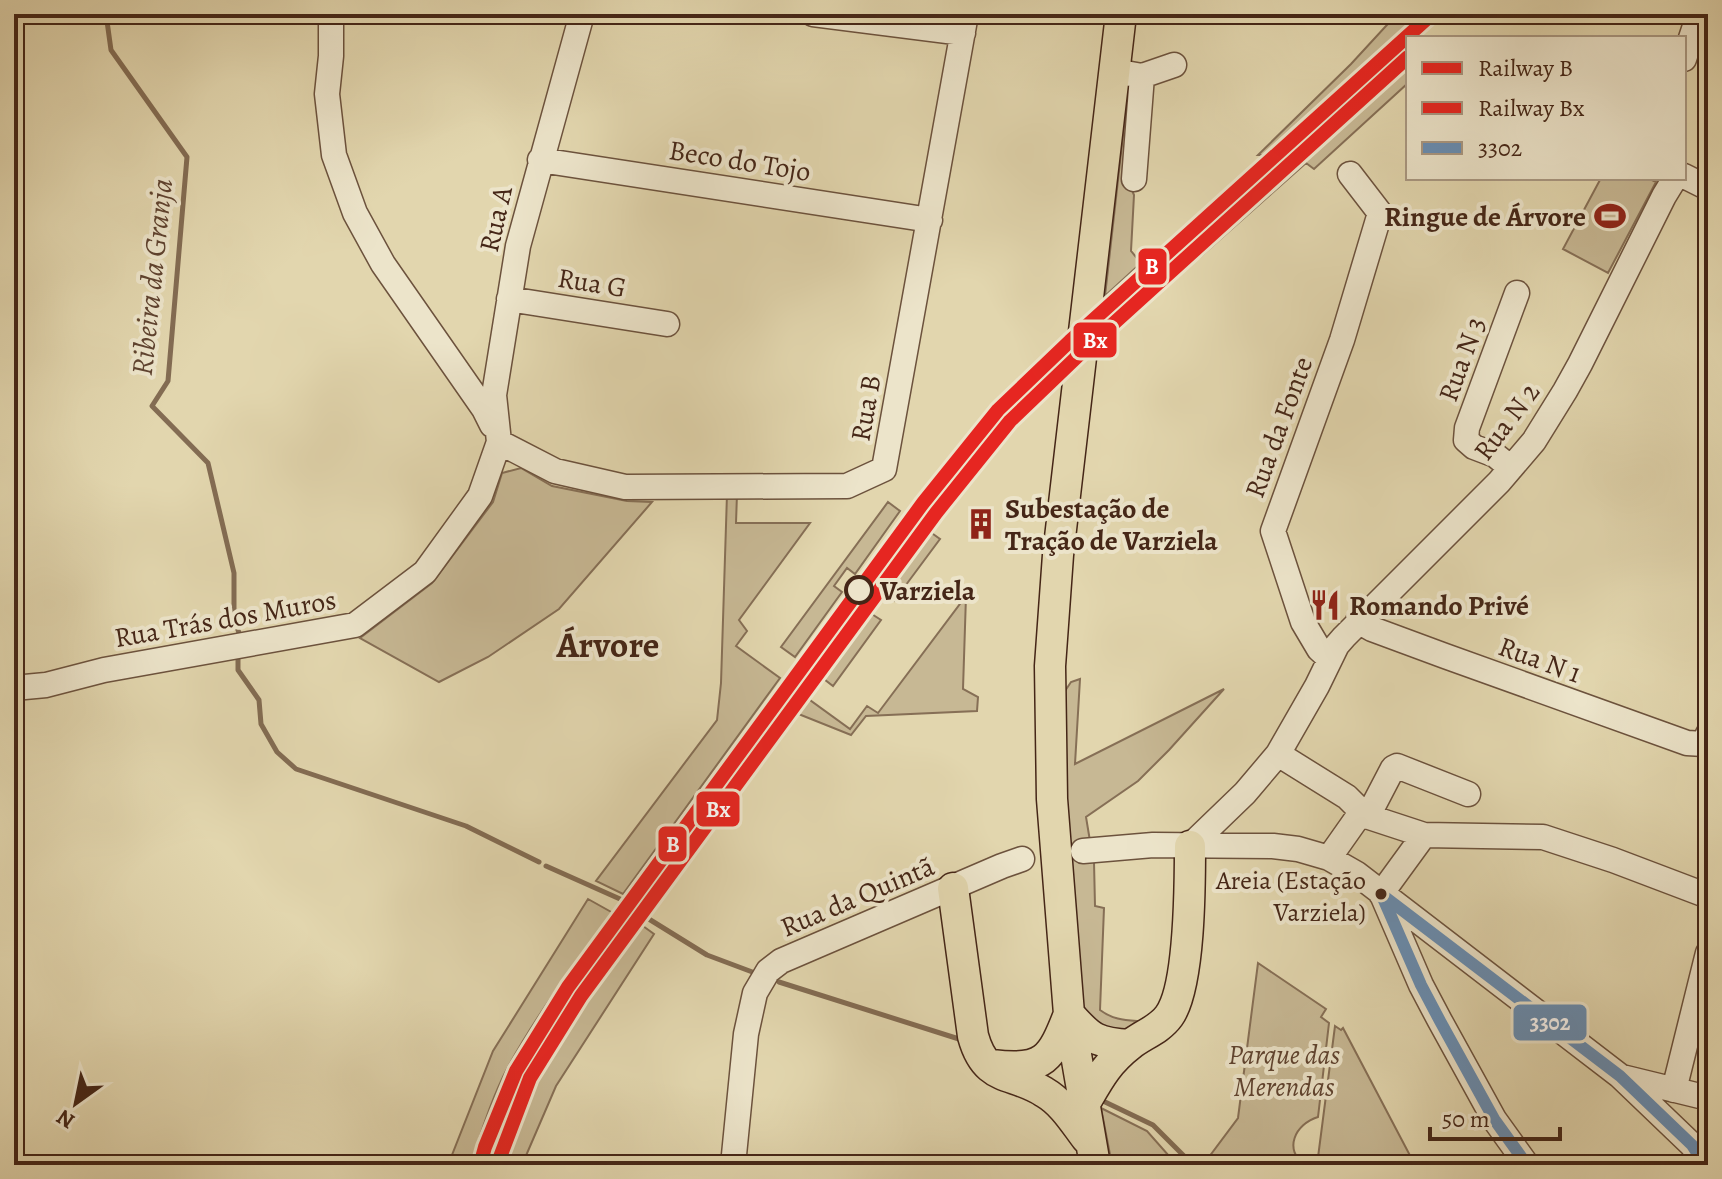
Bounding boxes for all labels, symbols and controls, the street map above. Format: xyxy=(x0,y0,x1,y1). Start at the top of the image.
legend xyxy=(1406,36,1686,180)
text: Railway B xyxy=(1478,52,1573,84)
text: Railway Bx xyxy=(1478,92,1585,124)
street label: Beco do Tojo xyxy=(666,131,813,191)
text: 3302 xyxy=(1478,132,1522,164)
water label: Ribeira da Granja xyxy=(122,176,182,377)
street label: Rua A xyxy=(470,182,522,256)
place label: Ringue de Árvore xyxy=(1384,198,1586,236)
sports icon: Ringue de Árvore xyxy=(1593,199,1627,233)
line badge: B xyxy=(1137,247,1168,286)
text: B xyxy=(1145,252,1159,282)
street label: Rua G xyxy=(555,259,629,307)
street label: Rua N 3 xyxy=(1429,312,1495,407)
line badge: Bx xyxy=(1072,321,1118,359)
text: Bx xyxy=(1083,326,1107,356)
street label: Rua da Fonte xyxy=(1236,351,1322,503)
street label: Rua B xyxy=(841,372,890,444)
street label: Rua N 2 xyxy=(1465,375,1549,469)
place label: Subestação de Tração de Varziela xyxy=(1005,490,1218,560)
building icon: Subestação de Tração de Varziela xyxy=(964,507,998,541)
place label: Varziela xyxy=(879,572,976,610)
marker: Varziela xyxy=(845,576,873,604)
street label: Rua Trás dos Muros xyxy=(111,581,339,657)
place label: Romando Privé xyxy=(1349,587,1529,625)
restaurant icon: Romando Privé xyxy=(1308,588,1342,622)
district label: Árvore xyxy=(556,620,659,669)
street label: Rua N 1 xyxy=(1493,628,1586,692)
line badge: Bx xyxy=(695,790,741,828)
text: Bx xyxy=(706,795,730,825)
line badge: B xyxy=(657,825,688,863)
text: B xyxy=(666,830,680,860)
street label: Rua da Quintã xyxy=(775,847,940,946)
place label: Areia (Estação Varziela) xyxy=(1215,863,1366,930)
marker: Areia (Estação Varziela) xyxy=(1373,886,1389,902)
line badge: 3302 xyxy=(1512,1003,1588,1042)
text: 3302 xyxy=(1530,1008,1571,1038)
park label: Parque das Merendas xyxy=(1228,1036,1341,1106)
north arrow xyxy=(36,1063,116,1143)
scale bar xyxy=(1430,1091,1560,1141)
text: N xyxy=(51,1102,81,1136)
text: 50 m xyxy=(1442,1103,1490,1135)

